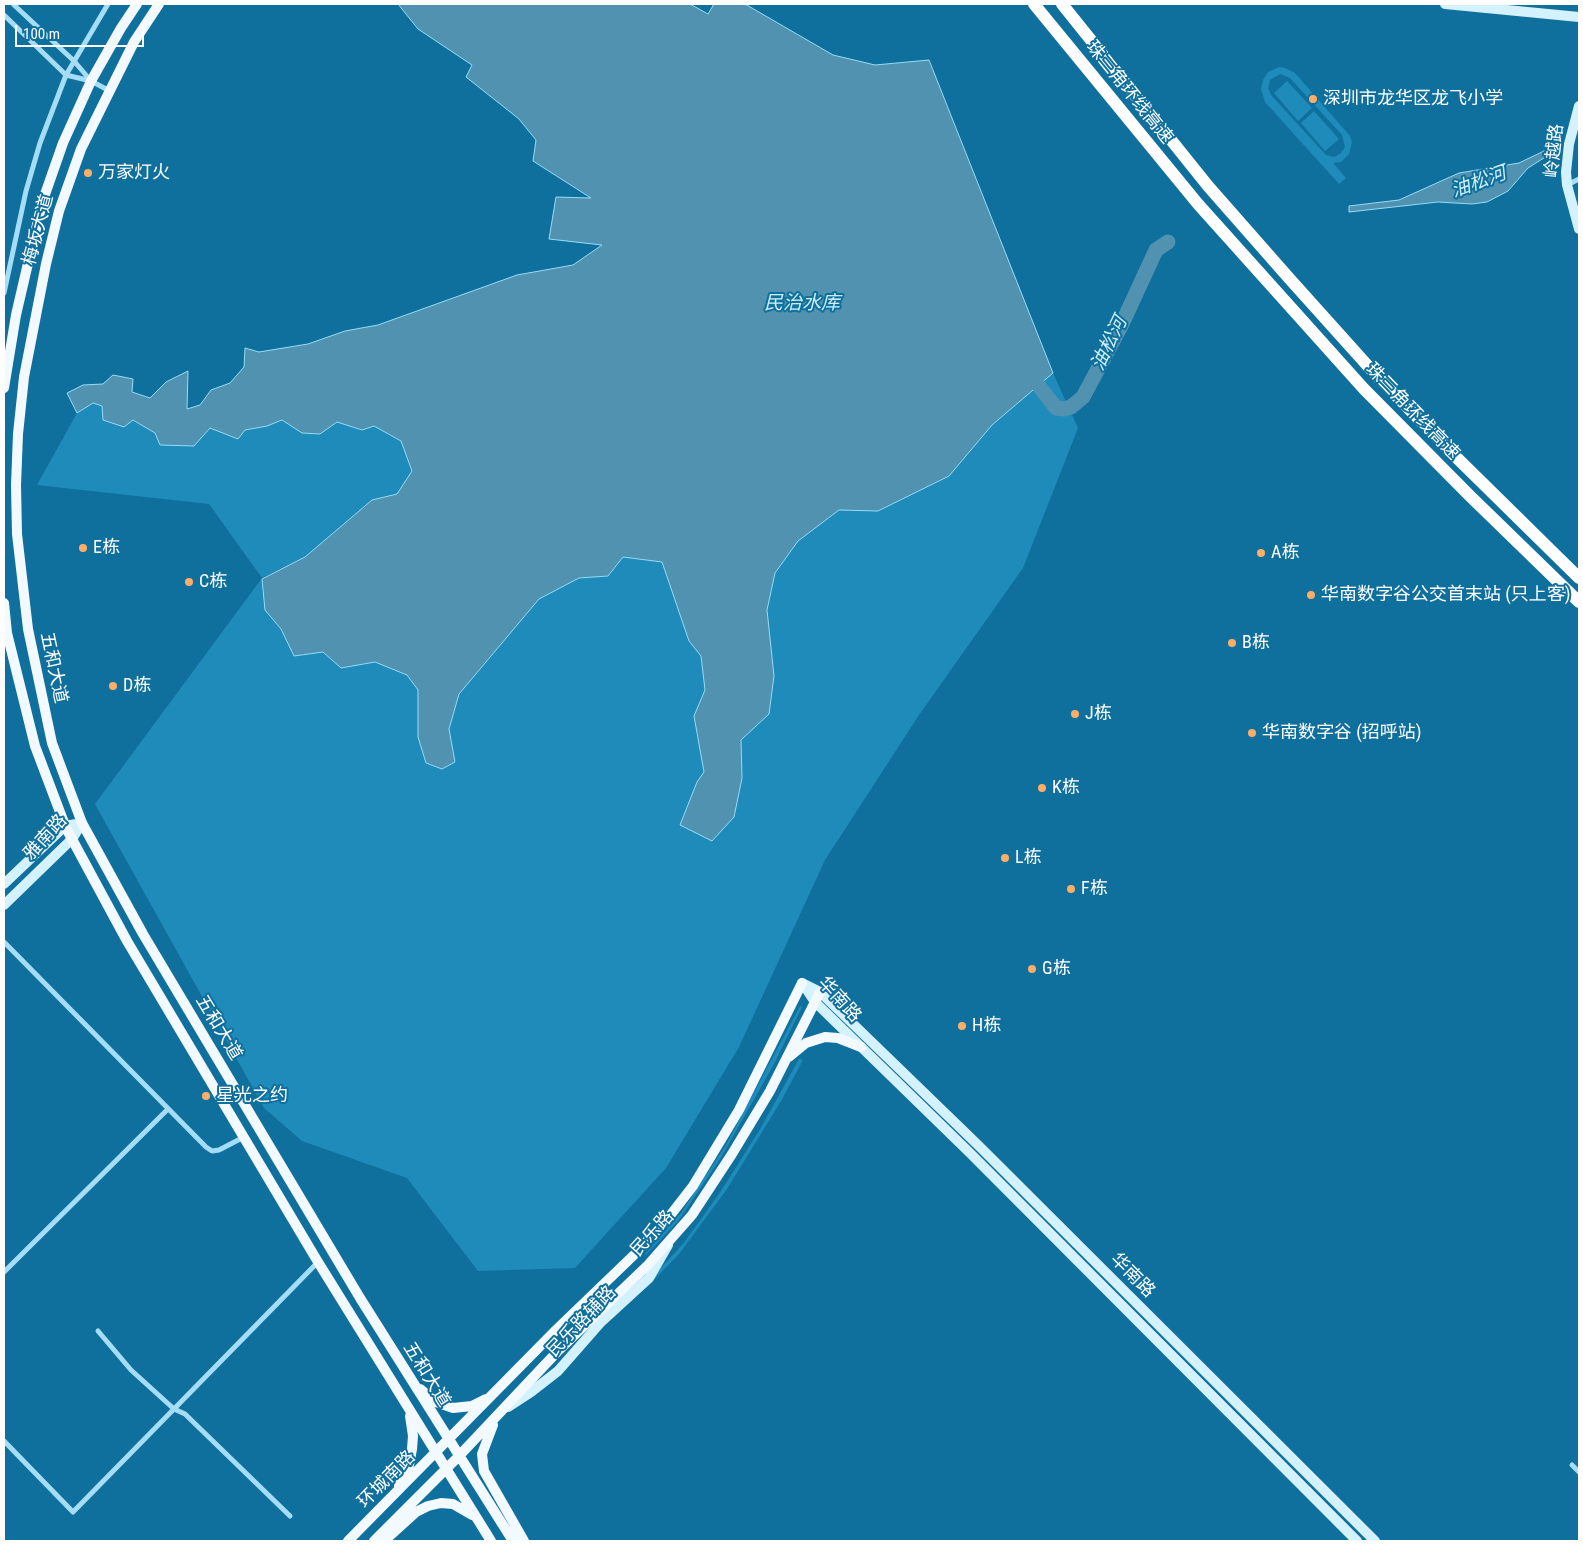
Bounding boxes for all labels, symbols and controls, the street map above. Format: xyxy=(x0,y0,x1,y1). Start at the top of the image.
scale bar xyxy=(18,15,146,47)
text: 100 m xyxy=(23,25,60,43)
street label: 珠三角环线高速 xyxy=(1081,37,1177,149)
place label: 深圳市龙华区龙飞小学 xyxy=(1323,88,1503,110)
marker: 深圳市龙华区龙飞小学 xyxy=(1307,93,1319,105)
street label: 岭越路 xyxy=(1541,123,1569,179)
place label: 万家灯火 xyxy=(98,162,170,184)
water label: 油松河 xyxy=(1448,163,1510,203)
marker: 万家灯火 xyxy=(82,167,94,179)
street label: 梅坂大道 xyxy=(19,192,59,268)
water label: 民治水库 xyxy=(764,293,840,315)
water label: 油松河 xyxy=(1087,313,1133,375)
street label: 珠三角环线高速 xyxy=(1360,359,1464,465)
place label: E栋 xyxy=(93,537,120,559)
marker: E栋 xyxy=(77,542,89,554)
place label: A栋 xyxy=(1271,542,1299,564)
marker: A栋 xyxy=(1255,547,1267,559)
place label: C栋 xyxy=(199,571,227,593)
marker: C栋 xyxy=(183,576,195,588)
place label: 华南数字谷公交首末站 (只上客) xyxy=(1321,584,1571,606)
marker: 华南数字谷公交首末站 (只上客) xyxy=(1305,589,1317,601)
street label: 五和大道 xyxy=(35,631,71,705)
place label: B栋 xyxy=(1242,632,1270,654)
marker: B栋 xyxy=(1226,637,1238,649)
place label: D栋 xyxy=(123,675,151,697)
marker: D栋 xyxy=(107,680,119,692)
place label: J栋 xyxy=(1085,703,1112,725)
marker: J栋 xyxy=(1069,708,1081,720)
place label: 华南数字谷 (招呼站) xyxy=(1262,722,1422,744)
marker: 华南数字谷 (招呼站) xyxy=(1246,727,1258,739)
place label: K栋 xyxy=(1052,777,1080,799)
marker: K栋 xyxy=(1036,782,1048,794)
street label: 雅南路 xyxy=(20,811,72,865)
place label: L栋 xyxy=(1015,847,1042,869)
marker: L栋 xyxy=(999,852,1011,864)
place label: F栋 xyxy=(1081,878,1108,900)
marker: F栋 xyxy=(1065,883,1077,895)
place label: G栋 xyxy=(1042,958,1071,980)
marker: G栋 xyxy=(1026,963,1038,975)
street label: 华南路 xyxy=(813,973,865,1027)
street label: 五和大道 xyxy=(190,992,246,1064)
place label: H栋 xyxy=(972,1015,1001,1037)
marker: H栋 xyxy=(956,1020,968,1032)
place label: 星光之约 xyxy=(216,1085,288,1107)
marker: 星光之约 xyxy=(200,1090,212,1102)
street label: 民乐路 xyxy=(627,1207,679,1261)
street label: 华南路 xyxy=(1105,1249,1159,1303)
street label: 民乐路辅路 xyxy=(543,1282,621,1362)
street label: 五和大道 xyxy=(398,1339,454,1411)
street label: 环城南路 xyxy=(354,1447,420,1513)

